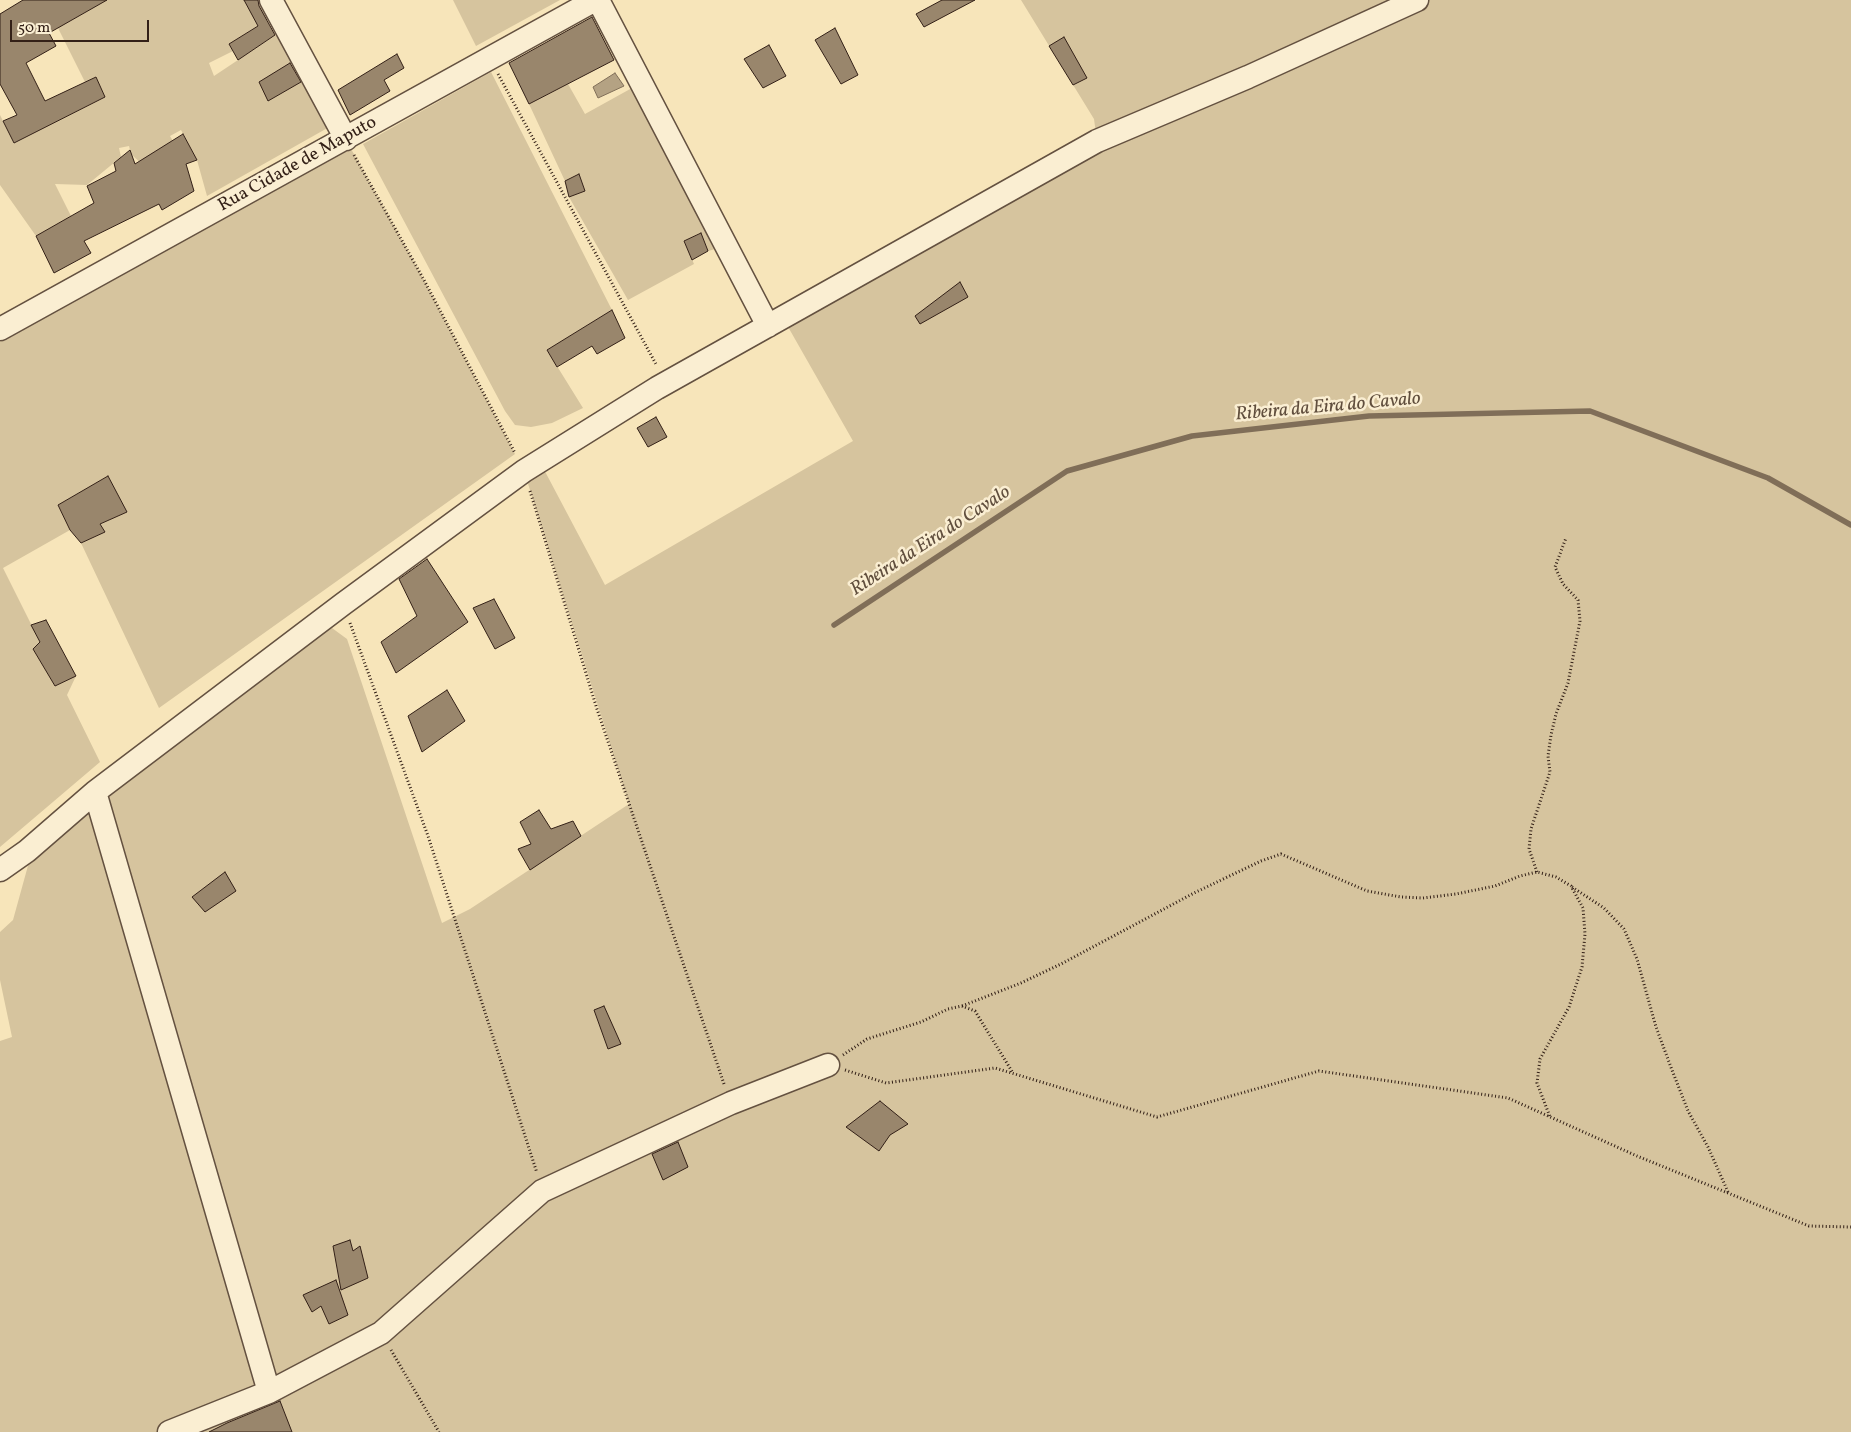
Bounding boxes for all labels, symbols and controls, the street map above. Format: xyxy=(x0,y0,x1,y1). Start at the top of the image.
scale bar xyxy=(12,10,151,42)
text: 50 m xyxy=(18,18,50,39)
street label: Rua Cidade de Maputo xyxy=(215,112,381,218)
water label: Ribeira da Eira do Cavalo xyxy=(1234,389,1422,427)
water label: Ribeira da Eira do Cavalo xyxy=(847,482,1015,602)

